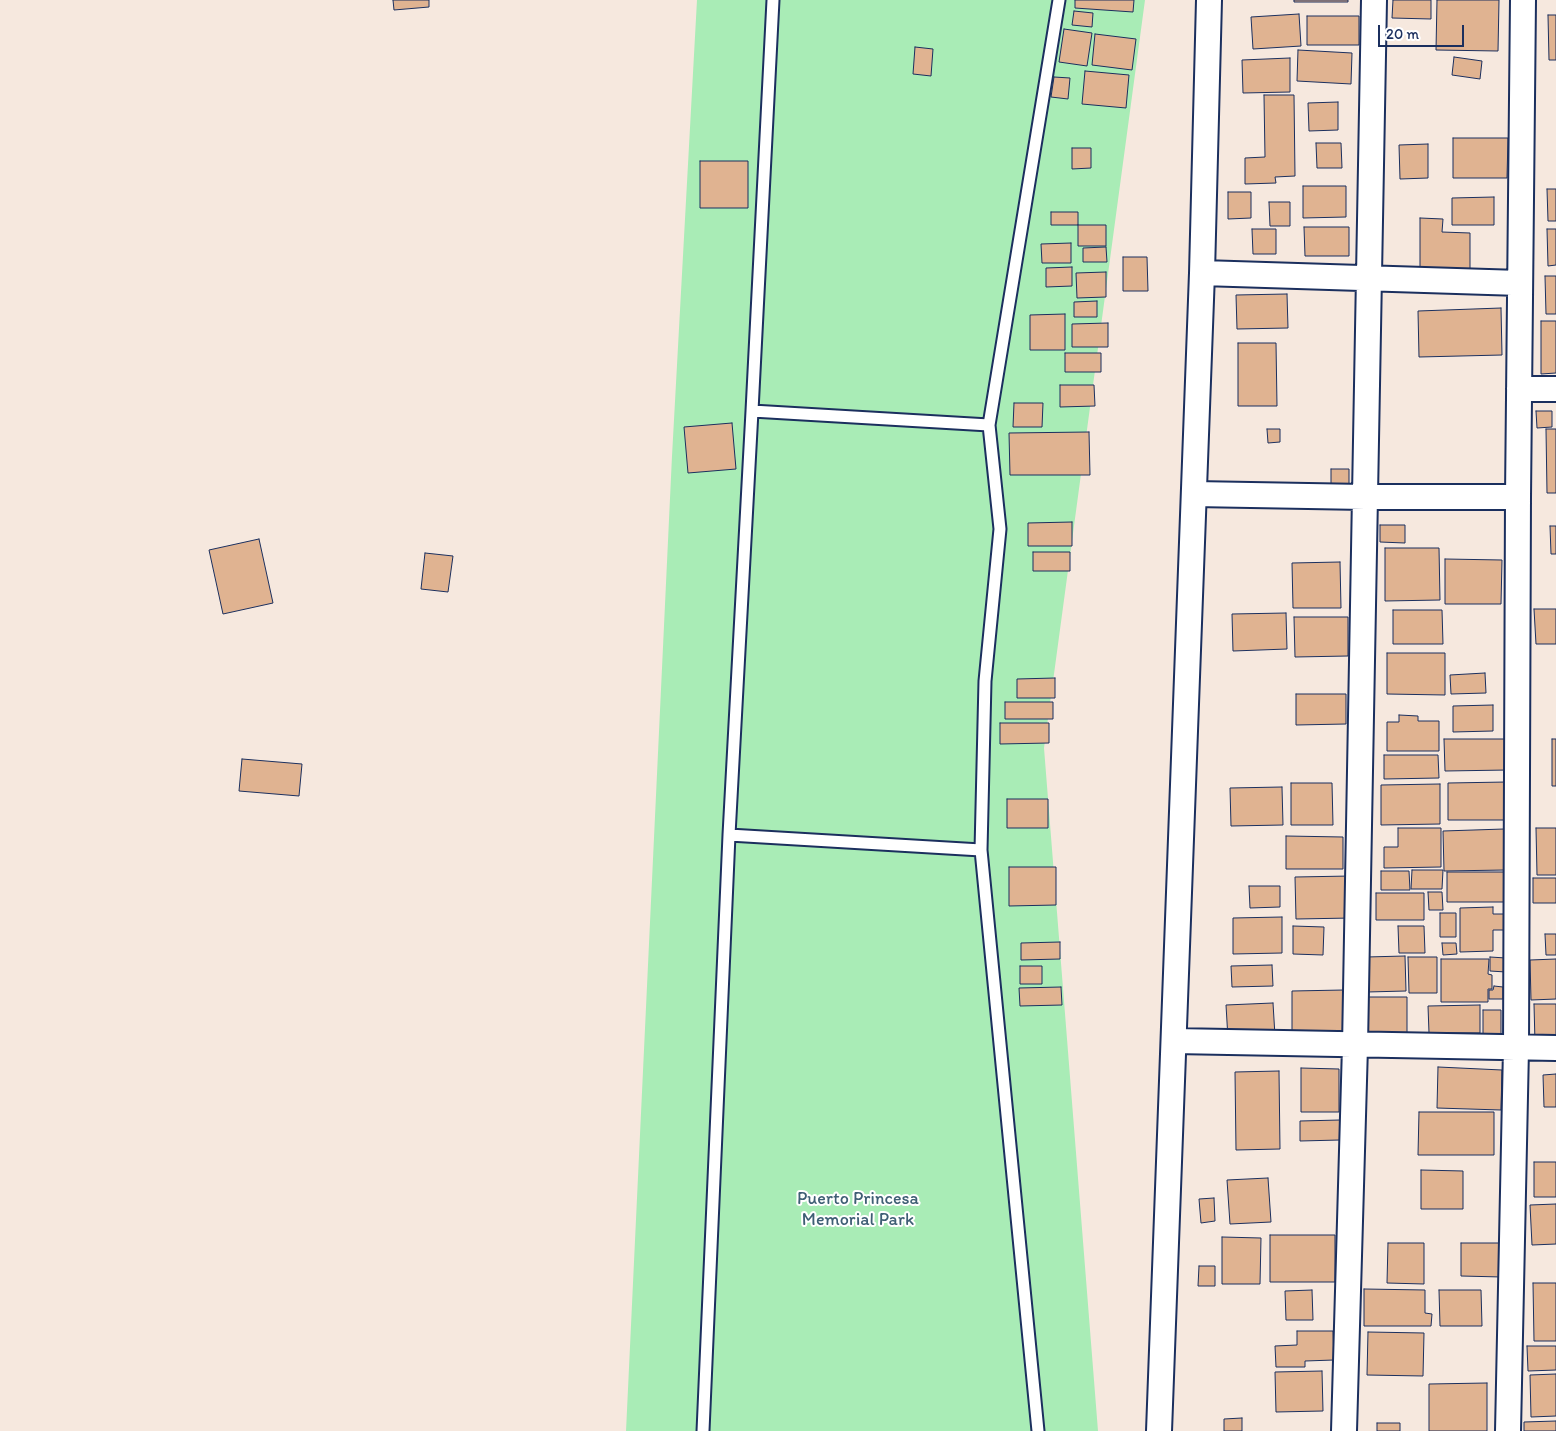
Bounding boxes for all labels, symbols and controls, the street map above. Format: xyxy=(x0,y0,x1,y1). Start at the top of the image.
scale bar xyxy=(1381,15,1467,47)
text: 20 m xyxy=(1386,25,1419,43)
park label: Puerto Princesa Memorial Park xyxy=(797,1188,919,1230)

